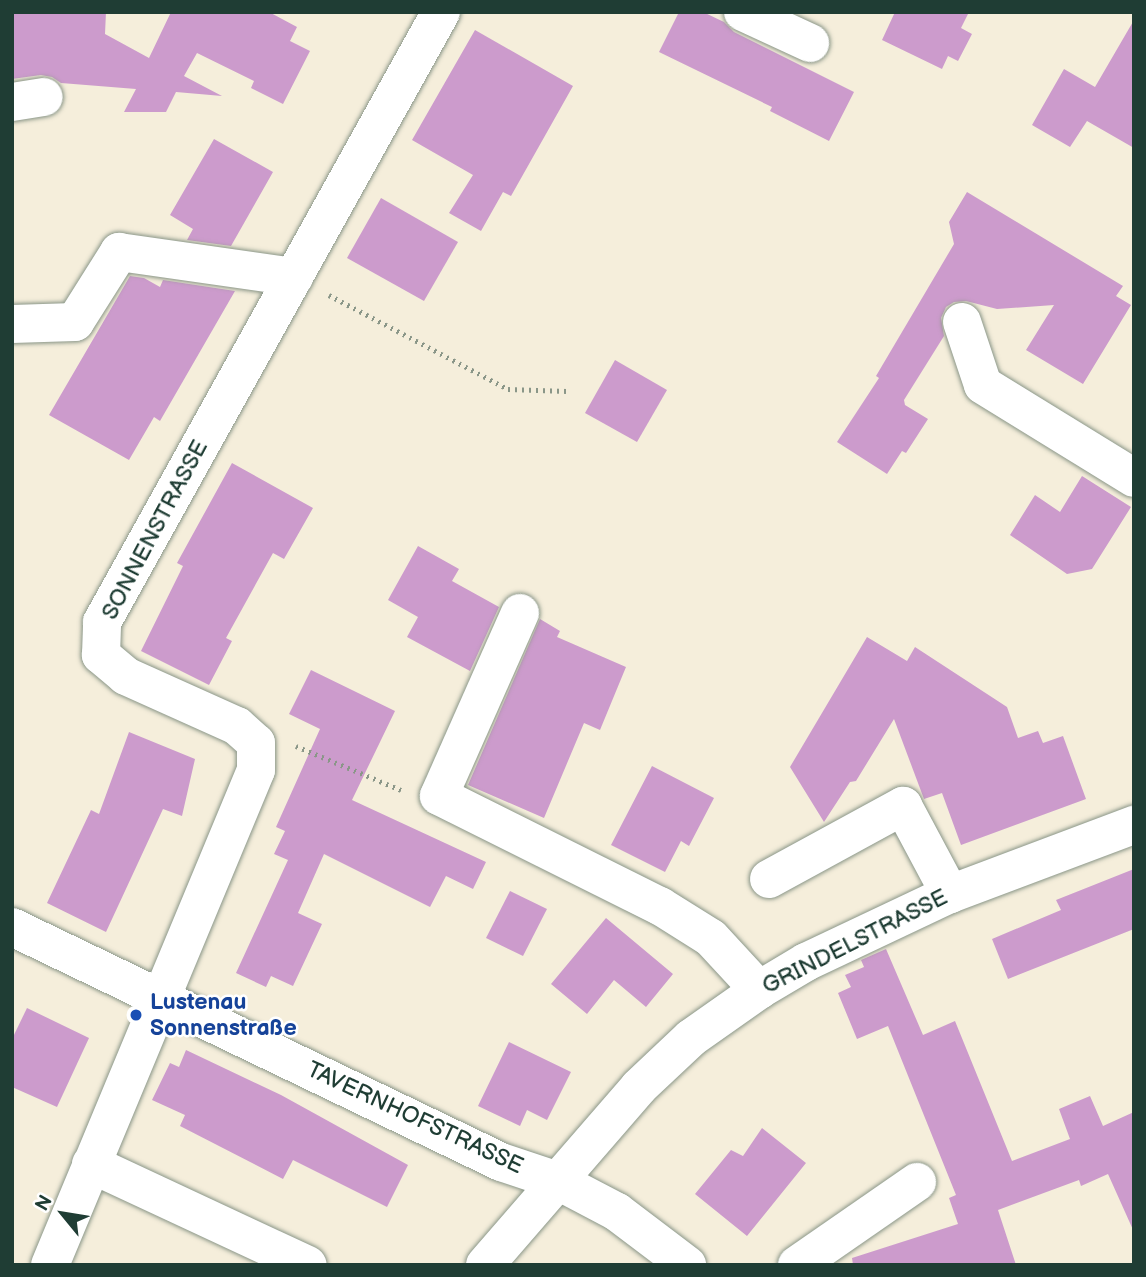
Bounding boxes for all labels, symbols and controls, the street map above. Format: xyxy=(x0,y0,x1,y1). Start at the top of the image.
street label: SONNENSTRASSE xyxy=(96,436,214,624)
street label: GRINDELSTRASSE xyxy=(758,883,952,1001)
place label: Lustenau Sonnenstraße xyxy=(150,988,297,1042)
marker: Lustenau Sonnenstraße xyxy=(128,1007,144,1023)
street label: TAVERNHOFSTRASSE xyxy=(303,1056,527,1180)
north arrow xyxy=(28,1179,98,1249)
text: N xyxy=(31,1191,58,1215)

